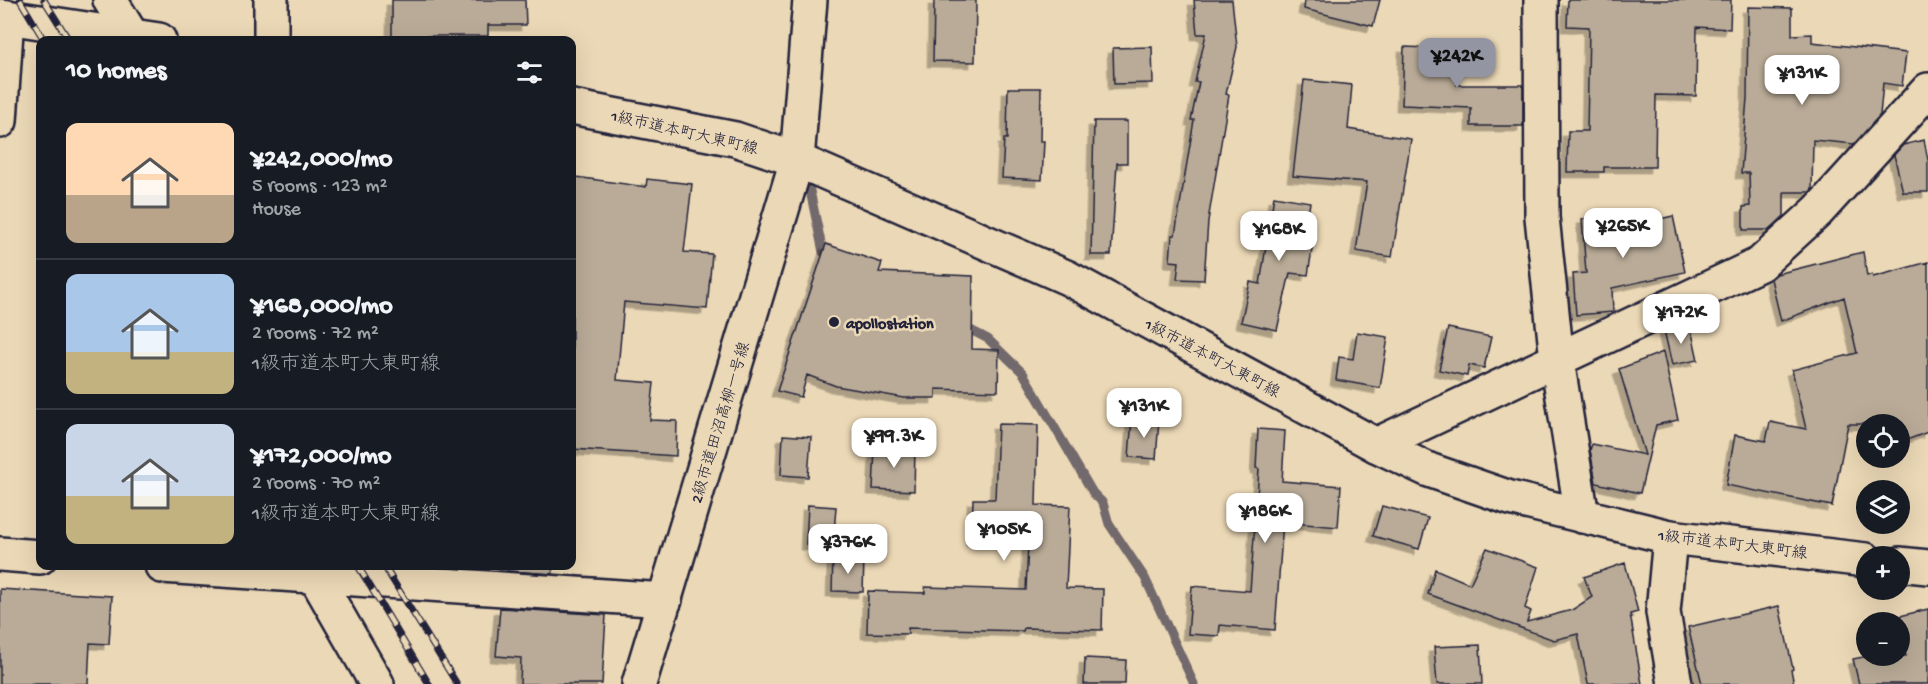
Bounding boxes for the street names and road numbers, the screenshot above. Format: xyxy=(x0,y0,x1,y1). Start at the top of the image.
street label: 1級市道本町大東町線 xyxy=(608,106,760,161)
street label: 1級市道本町大東町線 xyxy=(1140,314,1283,404)
street label: 2級市道田沼高柳一号線 xyxy=(687,339,756,506)
street label: 1級市道本町大東町線 xyxy=(1656,526,1809,565)

